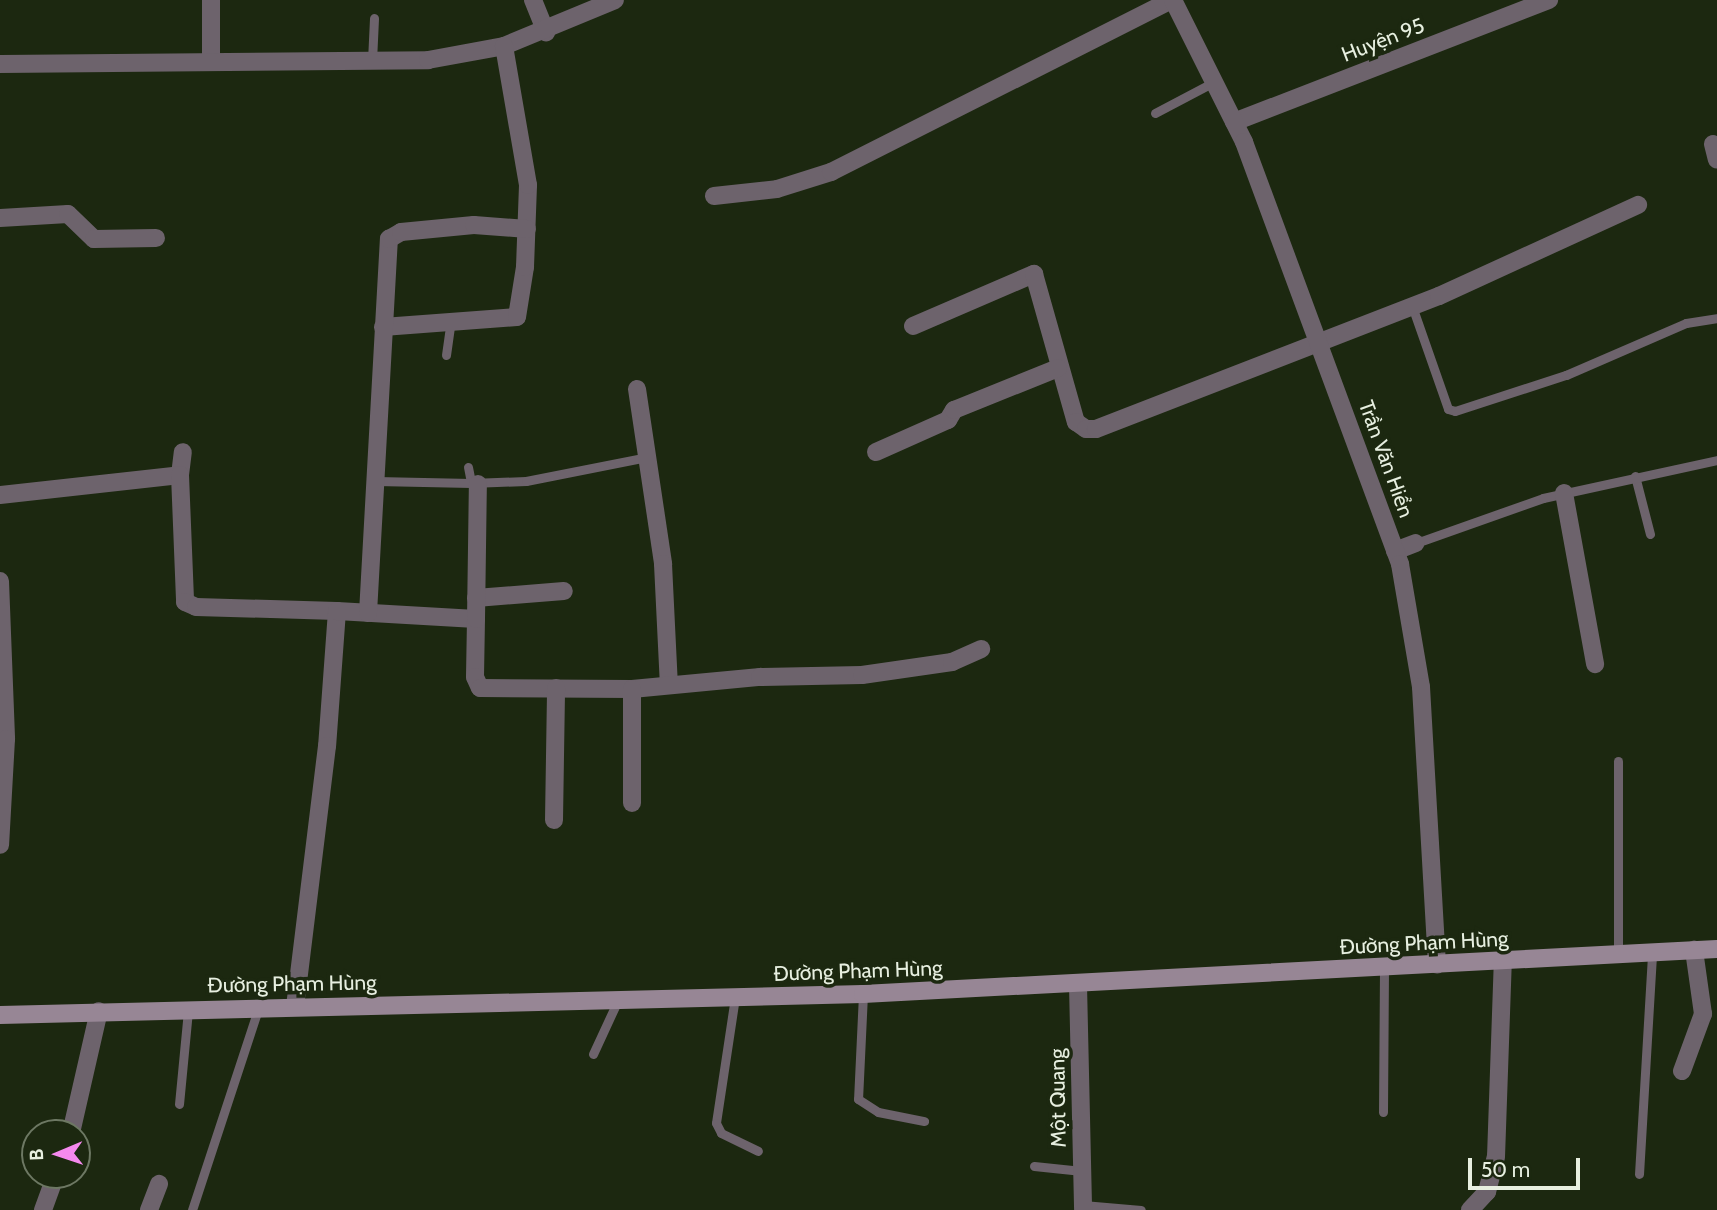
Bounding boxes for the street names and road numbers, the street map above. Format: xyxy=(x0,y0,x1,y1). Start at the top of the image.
street label: Huyện 95 xyxy=(1338,13,1428,67)
street label: Trần Văn Hiển xyxy=(1353,397,1419,521)
street label: Đường Phạm Hùng xyxy=(1339,926,1509,960)
street label: Đường Phạm Hùng xyxy=(773,955,943,987)
street label: Đường Phạm Hùng xyxy=(207,970,377,998)
street label: Một Quang xyxy=(1045,1048,1071,1148)

